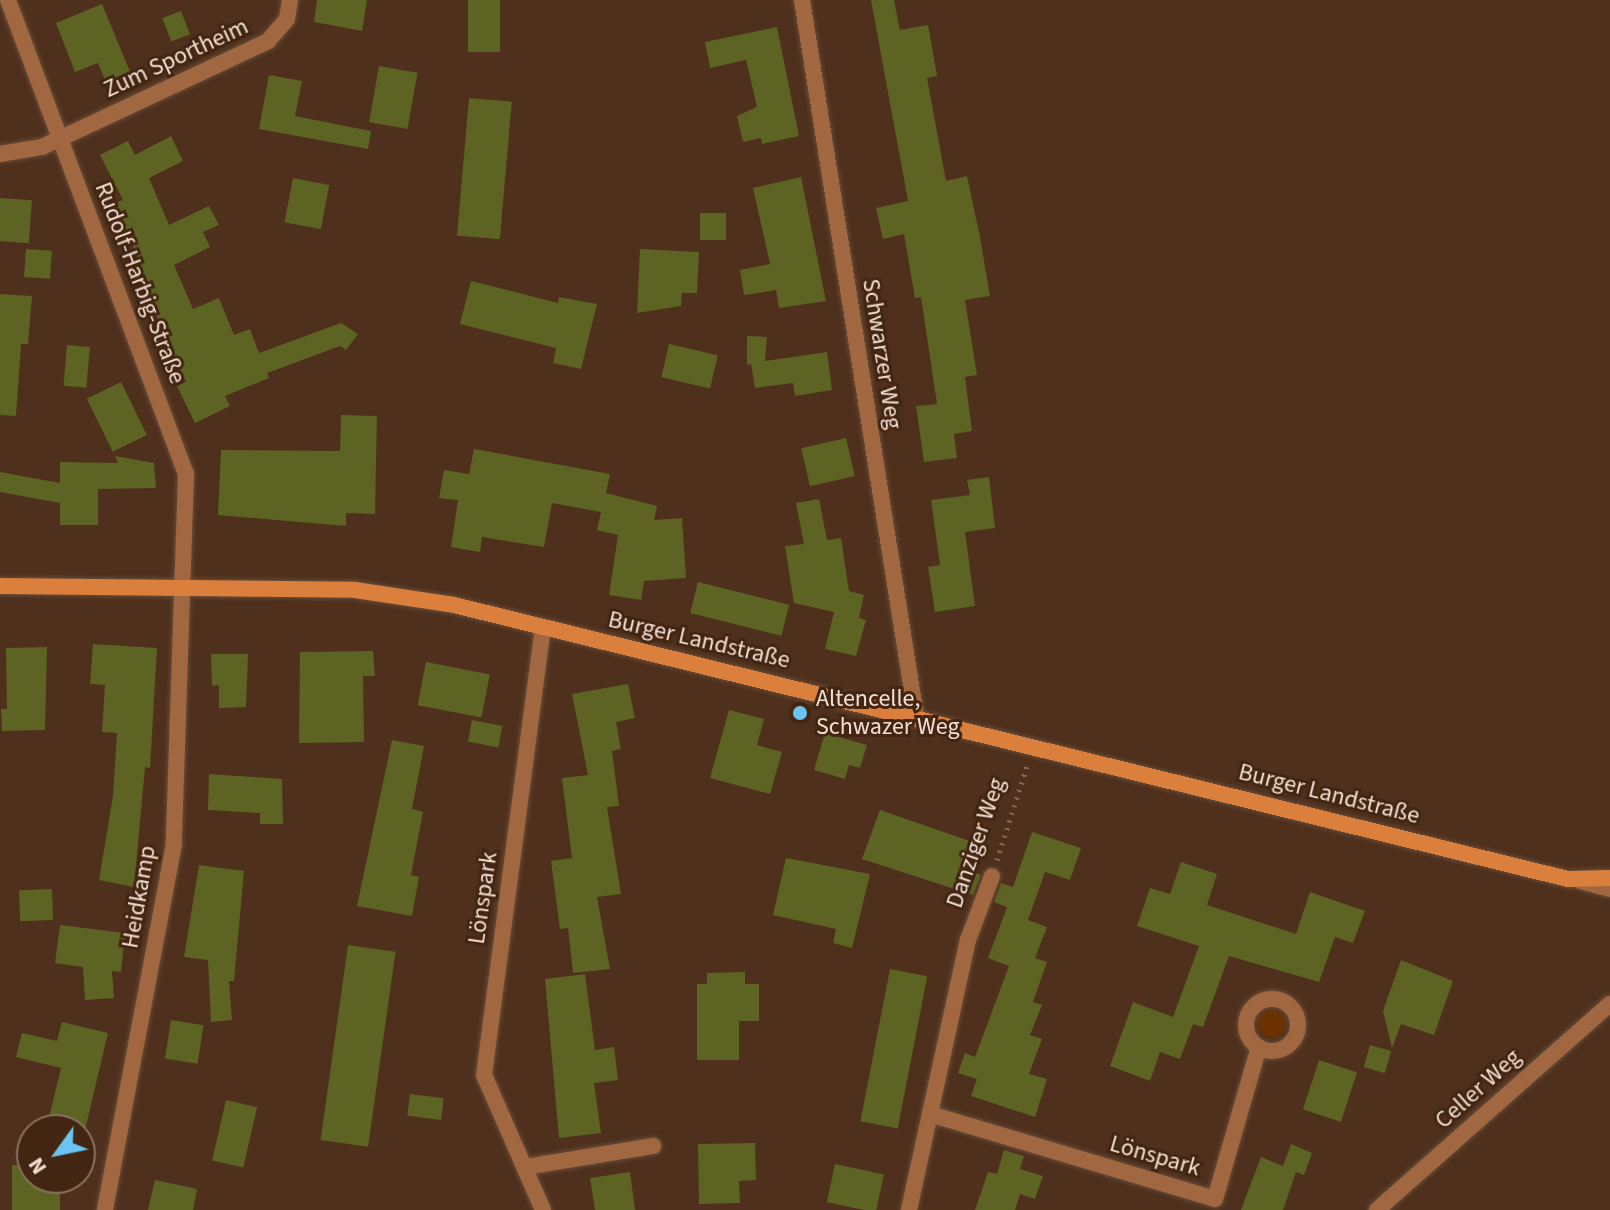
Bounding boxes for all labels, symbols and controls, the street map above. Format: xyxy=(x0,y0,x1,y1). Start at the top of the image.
street label: Zum Sportheim xyxy=(99,12,253,104)
street label: Rudolf-Harbig-Straße xyxy=(88,178,192,388)
street label: Schwarzer Weg xyxy=(856,277,908,431)
street label: Burger Landstraße xyxy=(605,605,793,675)
place label: Altencelle, Schwazer Weg xyxy=(816,685,960,741)
marker: Altencelle, Schwazer Weg xyxy=(791,704,809,722)
street label: Burger Landstraße xyxy=(1236,758,1422,830)
street label: Danziger Weg xyxy=(940,774,1012,912)
street label: Heidkamp xyxy=(116,843,162,951)
street label: Lönspark xyxy=(462,850,504,946)
street label: Celler Weg xyxy=(1429,1043,1527,1135)
north arrow xyxy=(16,1114,96,1194)
street label: Lönspark xyxy=(1106,1129,1204,1183)
text: N xyxy=(20,1151,55,1181)

